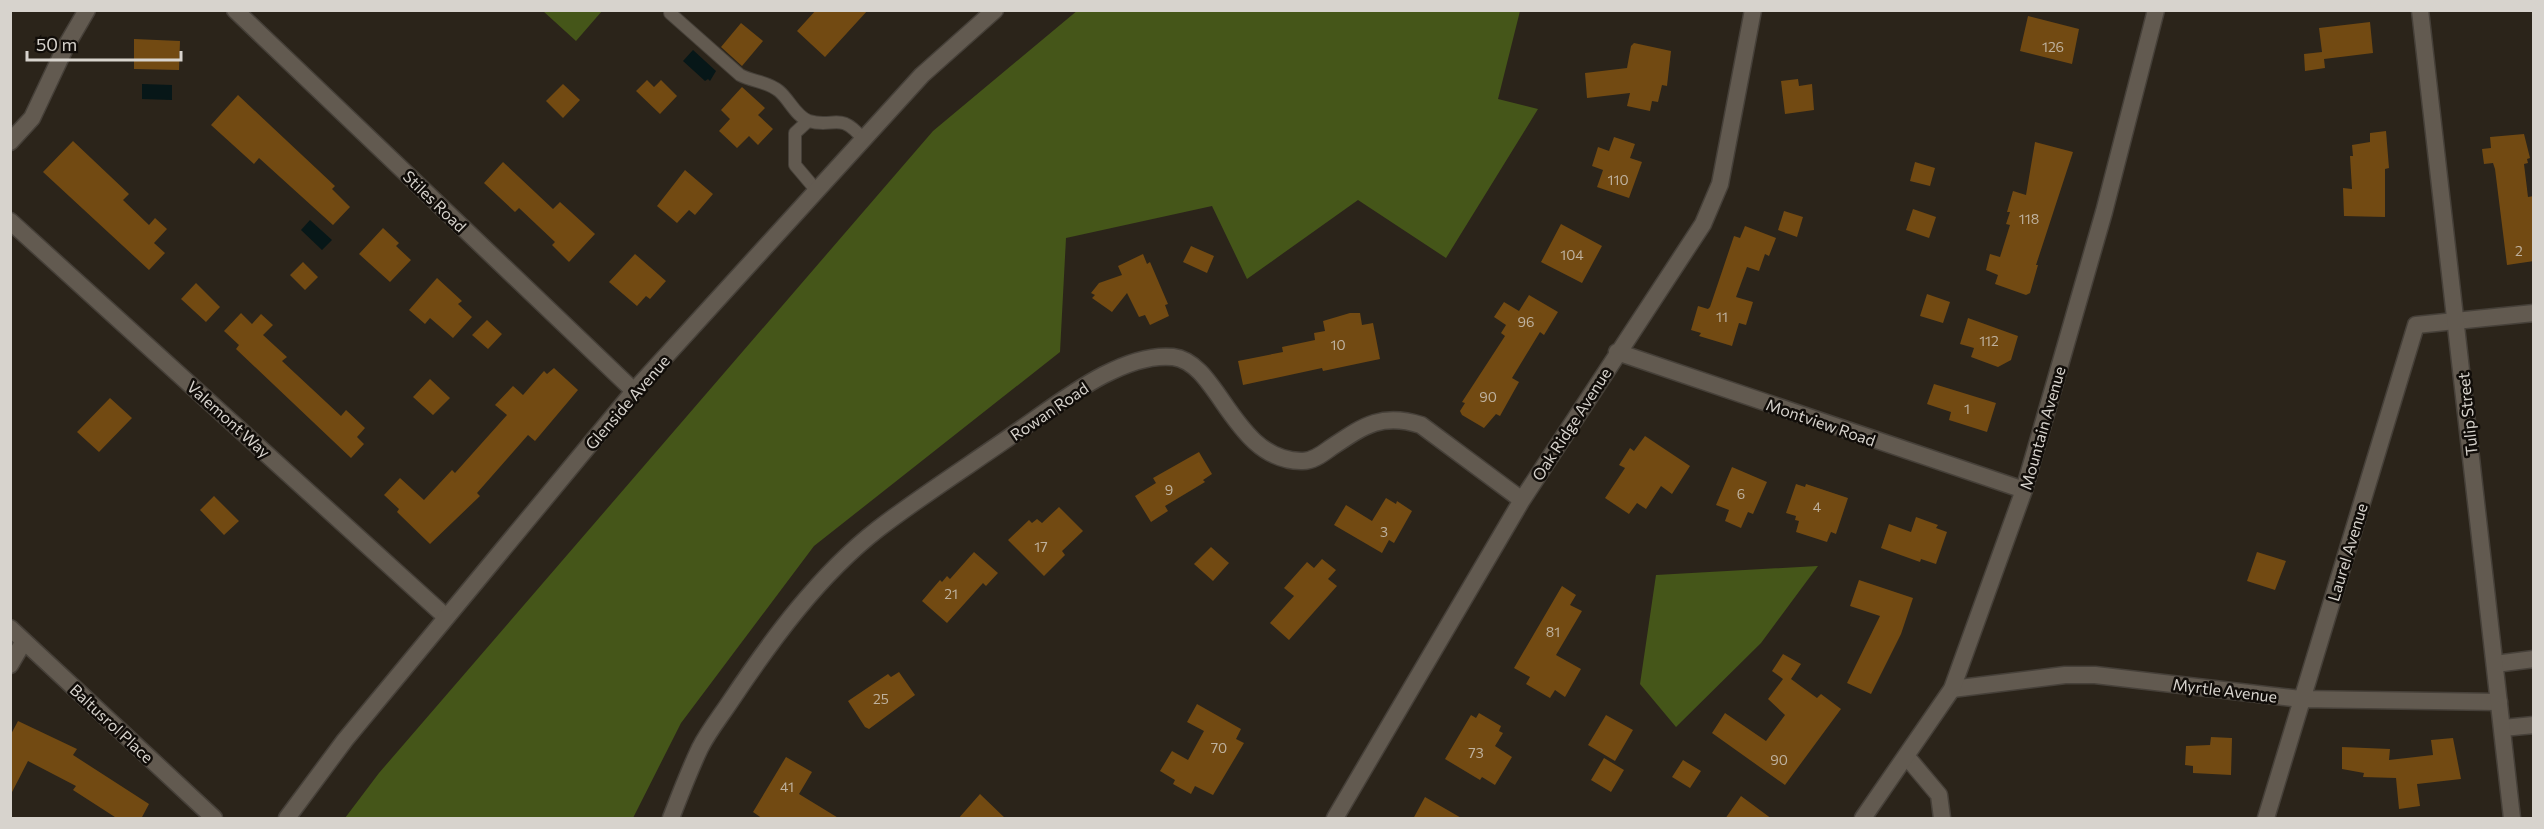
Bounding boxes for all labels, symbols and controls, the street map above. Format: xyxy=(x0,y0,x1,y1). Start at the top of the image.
scale bar xyxy=(27,24,182,62)
text: 50 m xyxy=(36,33,77,55)
house number: 126 xyxy=(2042,38,2064,55)
street label: Stiles Road xyxy=(400,166,470,236)
house number: 110 xyxy=(1607,171,1629,188)
house number: 118 xyxy=(2019,210,2039,227)
house number: 2 xyxy=(2515,242,2523,259)
house number: 104 xyxy=(1560,246,1584,263)
house number: 11 xyxy=(1716,308,1728,325)
house number: 96 xyxy=(1518,313,1535,330)
house number: 112 xyxy=(1979,332,1999,349)
house number: 10 xyxy=(1330,336,1346,353)
street label: Glenside Avenue xyxy=(581,351,673,453)
street label: Oak Ridge Avenue xyxy=(1527,364,1615,484)
street label: Mountain Avenue xyxy=(2015,364,2069,492)
street label: Tulip Street xyxy=(2453,371,2481,457)
street label: Valemont Way xyxy=(184,377,274,461)
street label: Rowan Road xyxy=(1006,378,1092,444)
house number: 90 xyxy=(1479,388,1497,405)
street label: Montview Road xyxy=(1764,394,1878,450)
house number: 1 xyxy=(1964,400,1970,417)
house number: 9 xyxy=(1165,481,1173,498)
house number: 6 xyxy=(1737,485,1745,502)
house number: 4 xyxy=(1813,498,1822,515)
street label: Laurel Avenue xyxy=(2323,501,2371,603)
house number: 3 xyxy=(1380,523,1388,540)
house number: 17 xyxy=(1034,538,1048,555)
house number: 21 xyxy=(944,585,958,602)
house number: 81 xyxy=(1546,623,1560,640)
street label: Myrtle Avenue xyxy=(2172,674,2278,706)
street label: Baltusrol Place xyxy=(66,680,158,766)
house number: 25 xyxy=(873,690,889,707)
house number: 70 xyxy=(1211,739,1227,756)
house number: 73 xyxy=(1468,744,1484,761)
house number: 90 xyxy=(1770,751,1788,768)
house number: 41 xyxy=(780,778,794,795)

